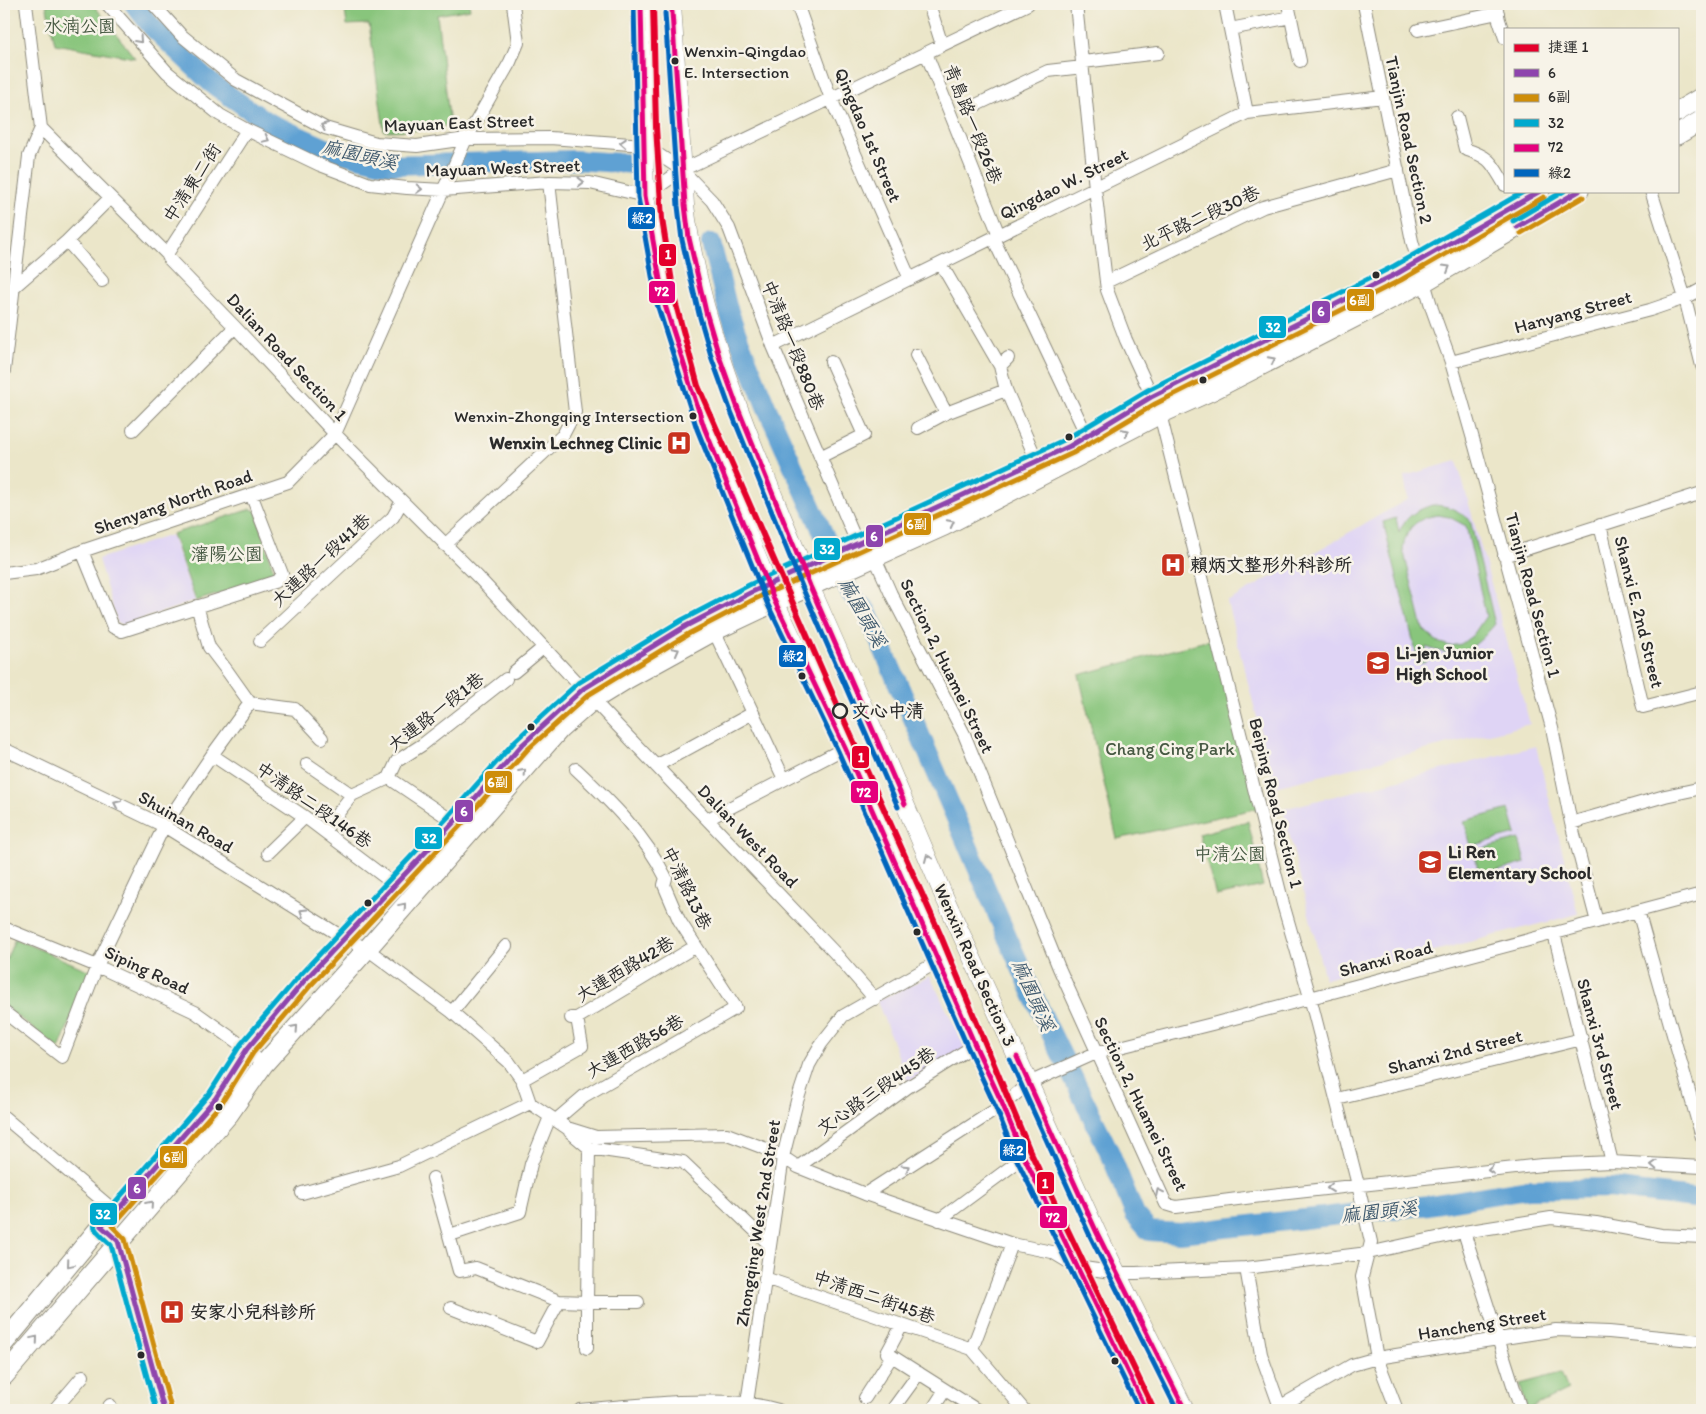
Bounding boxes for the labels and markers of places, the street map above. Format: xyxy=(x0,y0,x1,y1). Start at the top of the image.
place label: Wenxin-Qingdao E. Intersection xyxy=(684,41,806,82)
marker: Wenxin-Qingdao E. Intersection xyxy=(670,56,680,66)
unlabelled marker xyxy=(1371,270,1381,280)
unlabelled marker xyxy=(1198,375,1208,385)
place label: Wenxin-Zhongqing Intersection xyxy=(454,406,684,426)
marker: Wenxin-Zhongqing Intersection xyxy=(688,411,698,421)
hospital icon: Wenxin Lechneg Clinic xyxy=(666,430,692,456)
place label: Wenxin Lechneg Clinic xyxy=(489,432,663,454)
unlabelled marker xyxy=(1064,432,1074,442)
hospital icon: 賴炳文整形外科診所 xyxy=(1160,552,1186,578)
place label: 賴炳文整形外科診所 xyxy=(1190,554,1352,576)
place label: Li-jen Junior High School xyxy=(1396,642,1494,685)
school or university icon: Li-jen Junior High School xyxy=(1365,650,1391,676)
unlabelled marker xyxy=(797,671,807,681)
place label: 文心中清 xyxy=(852,700,924,722)
marker: 文心中清 xyxy=(832,703,848,719)
unlabelled marker xyxy=(526,722,536,732)
place label: Li Ren Elementary School xyxy=(1448,841,1592,884)
school or university icon: Li Ren Elementary School xyxy=(1417,849,1443,875)
unlabelled marker xyxy=(363,898,373,908)
unlabelled marker xyxy=(912,927,922,937)
unlabelled marker xyxy=(214,1102,224,1112)
hospital icon: 安家小兒科診所 xyxy=(159,1299,185,1325)
place label: 安家小兒科診所 xyxy=(190,1301,316,1323)
unlabelled marker xyxy=(136,1350,146,1360)
unlabelled marker xyxy=(1110,1356,1120,1366)

